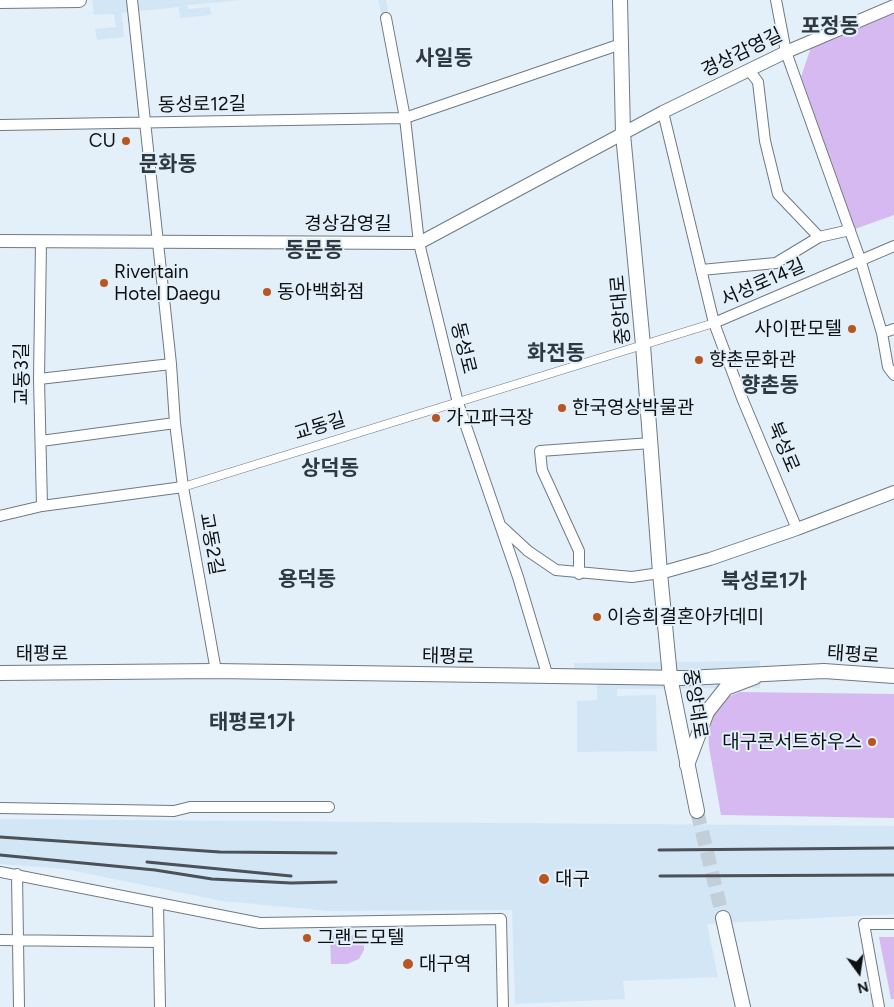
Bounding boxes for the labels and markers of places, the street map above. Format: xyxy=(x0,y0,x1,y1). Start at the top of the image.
place label: CU xyxy=(89,130,116,152)
marker: CU xyxy=(120,135,132,147)
place label: Rivertain Hotel Daegu xyxy=(114,261,221,305)
marker: Rivertain Hotel Daegu xyxy=(98,277,110,289)
place label: 동아백화점 xyxy=(277,281,364,303)
marker: 동아백화점 xyxy=(261,286,273,298)
place label: 사이판모텔 xyxy=(755,318,842,340)
marker: 사이판모텔 xyxy=(846,323,858,335)
place label: 향촌문화관 xyxy=(709,349,796,371)
marker: 향촌문화관 xyxy=(693,354,705,366)
place label: 한국영상박물관 xyxy=(572,397,694,419)
marker: 한국영상박물관 xyxy=(556,402,568,414)
place label: 가고파극장 xyxy=(446,407,533,429)
marker: 가고파극장 xyxy=(430,412,442,424)
place label: 이승희결혼아카데미 xyxy=(607,606,764,628)
marker: 이승희결혼아카데미 xyxy=(591,611,603,623)
place label: 대구콘서트하우스 xyxy=(722,731,862,753)
marker: 대구콘서트하우스 xyxy=(866,736,878,748)
place label: 대구 xyxy=(555,868,590,890)
marker: 대구 xyxy=(537,872,551,886)
place label: 그랜드모텔 xyxy=(317,927,404,949)
marker: 그랜드모텔 xyxy=(301,932,313,944)
place label: 대구역 xyxy=(419,953,471,975)
marker: 대구역 xyxy=(401,957,415,971)

